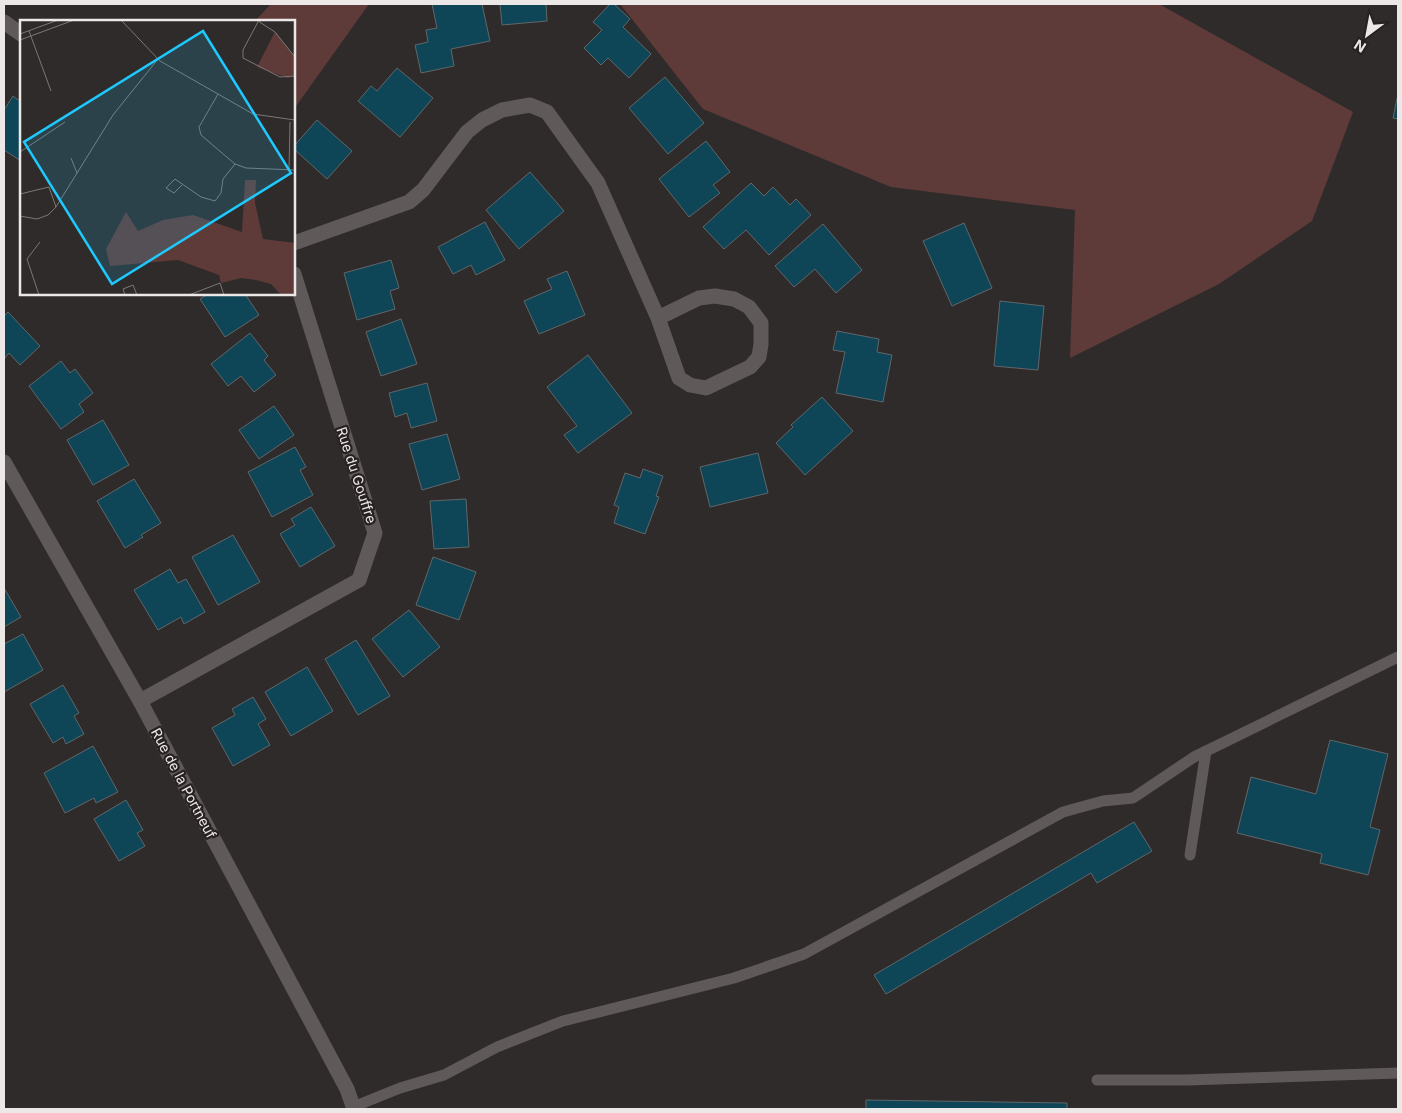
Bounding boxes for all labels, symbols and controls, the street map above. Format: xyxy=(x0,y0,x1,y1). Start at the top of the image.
north arrow xyxy=(1342,10,1392,60)
inset map xyxy=(20,20,295,295)
text: N xyxy=(1351,36,1369,56)
street label: Rue du Gouffre xyxy=(333,425,381,525)
street label: Rue de la Portneuf xyxy=(148,725,220,841)

